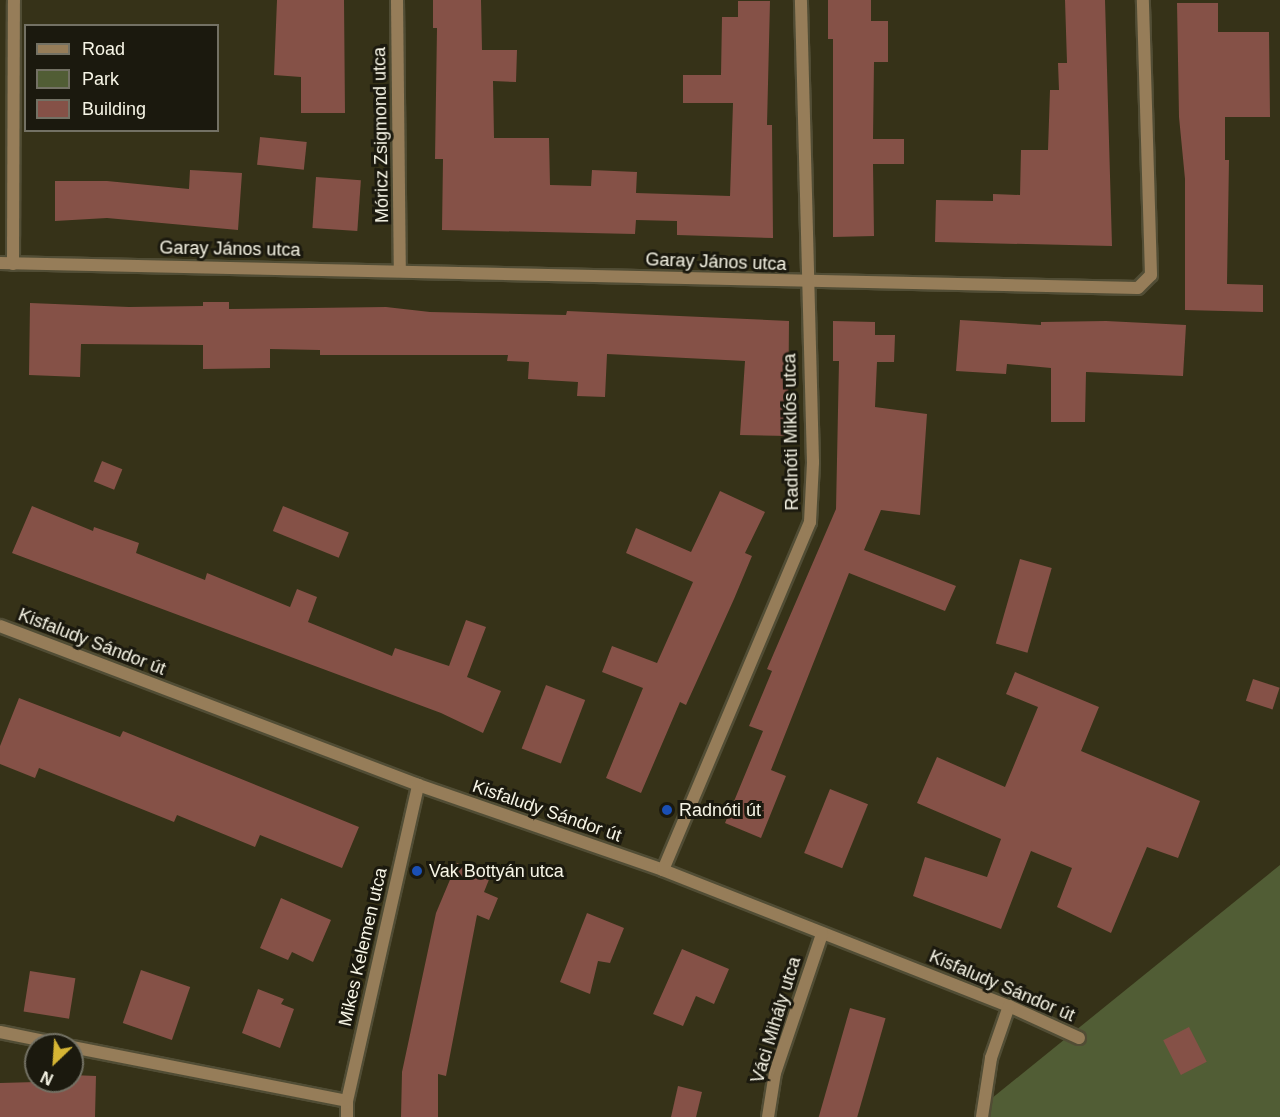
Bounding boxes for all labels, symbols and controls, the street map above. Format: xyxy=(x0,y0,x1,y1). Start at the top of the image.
legend xyxy=(24,24,219,132)
text: Road xyxy=(82,39,125,59)
street label: Móricz Zsigmond utca xyxy=(369,47,393,223)
text: Park xyxy=(82,69,119,89)
text: Building xyxy=(82,99,146,119)
street label: Garay János utca xyxy=(159,237,301,261)
street label: Garay János utca xyxy=(645,249,787,275)
street label: Radnóti Miklós utca xyxy=(779,353,803,511)
street label: Kisfaludy Sándor út xyxy=(15,604,169,680)
street label: Kisfaludy Sándor út xyxy=(470,775,624,847)
place label: Radnóti út xyxy=(679,799,761,821)
marker: Radnóti út xyxy=(660,803,674,817)
place label: Vak Bottyán utca xyxy=(429,860,564,882)
marker: Vak Bottyán utca xyxy=(410,864,424,878)
street label: Mikes Kelemen utca xyxy=(334,866,392,1028)
street label: Kisfaludy Sándor út xyxy=(926,946,1078,1026)
street label: Váci Mihály utca xyxy=(747,954,805,1086)
north arrow xyxy=(24,1033,84,1093)
text: N xyxy=(38,1068,56,1088)

